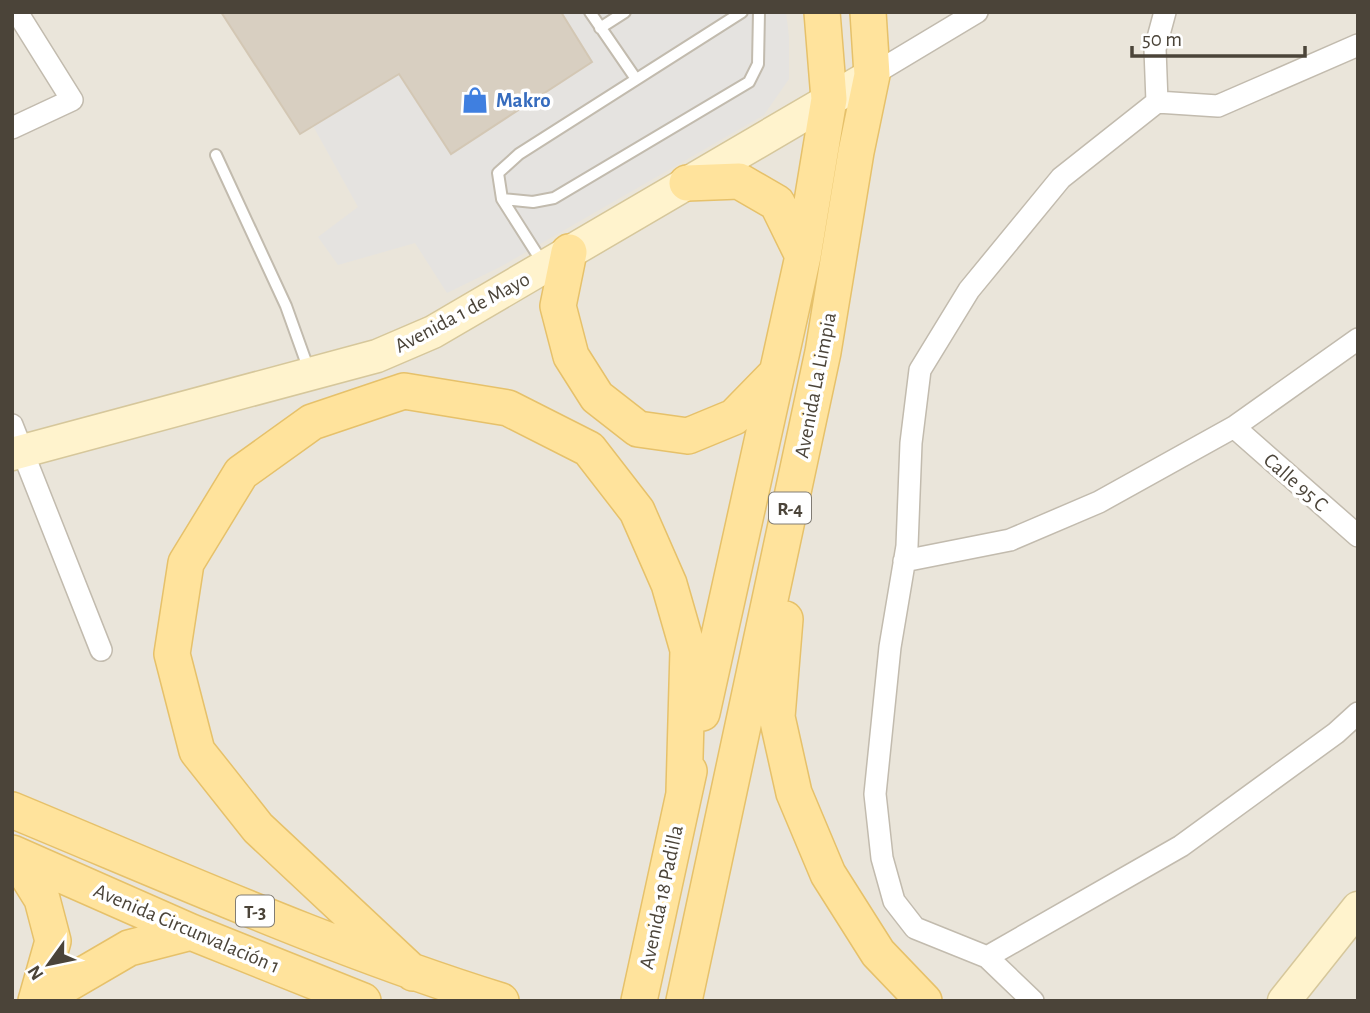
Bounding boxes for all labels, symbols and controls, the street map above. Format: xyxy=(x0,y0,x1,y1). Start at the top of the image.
scale bar xyxy=(1132,14,1305,58)
text: 50 m xyxy=(1142,29,1182,50)
shop icon: Makro xyxy=(460,85,490,115)
place label: Makro xyxy=(496,90,551,111)
street label: Avenida 1 de Mayo xyxy=(391,268,533,357)
street label: Avenida La Limpia xyxy=(791,310,840,460)
street label: Calle 95 C xyxy=(1260,449,1332,516)
road number: R-4 xyxy=(769,492,811,524)
street label: Avenida 18 Padilla xyxy=(636,823,687,971)
street label: Avenida Circunvalación 1 xyxy=(91,880,283,977)
road number: T-3 xyxy=(236,896,274,926)
north arrow xyxy=(14,929,84,999)
text: N xyxy=(24,962,48,983)

